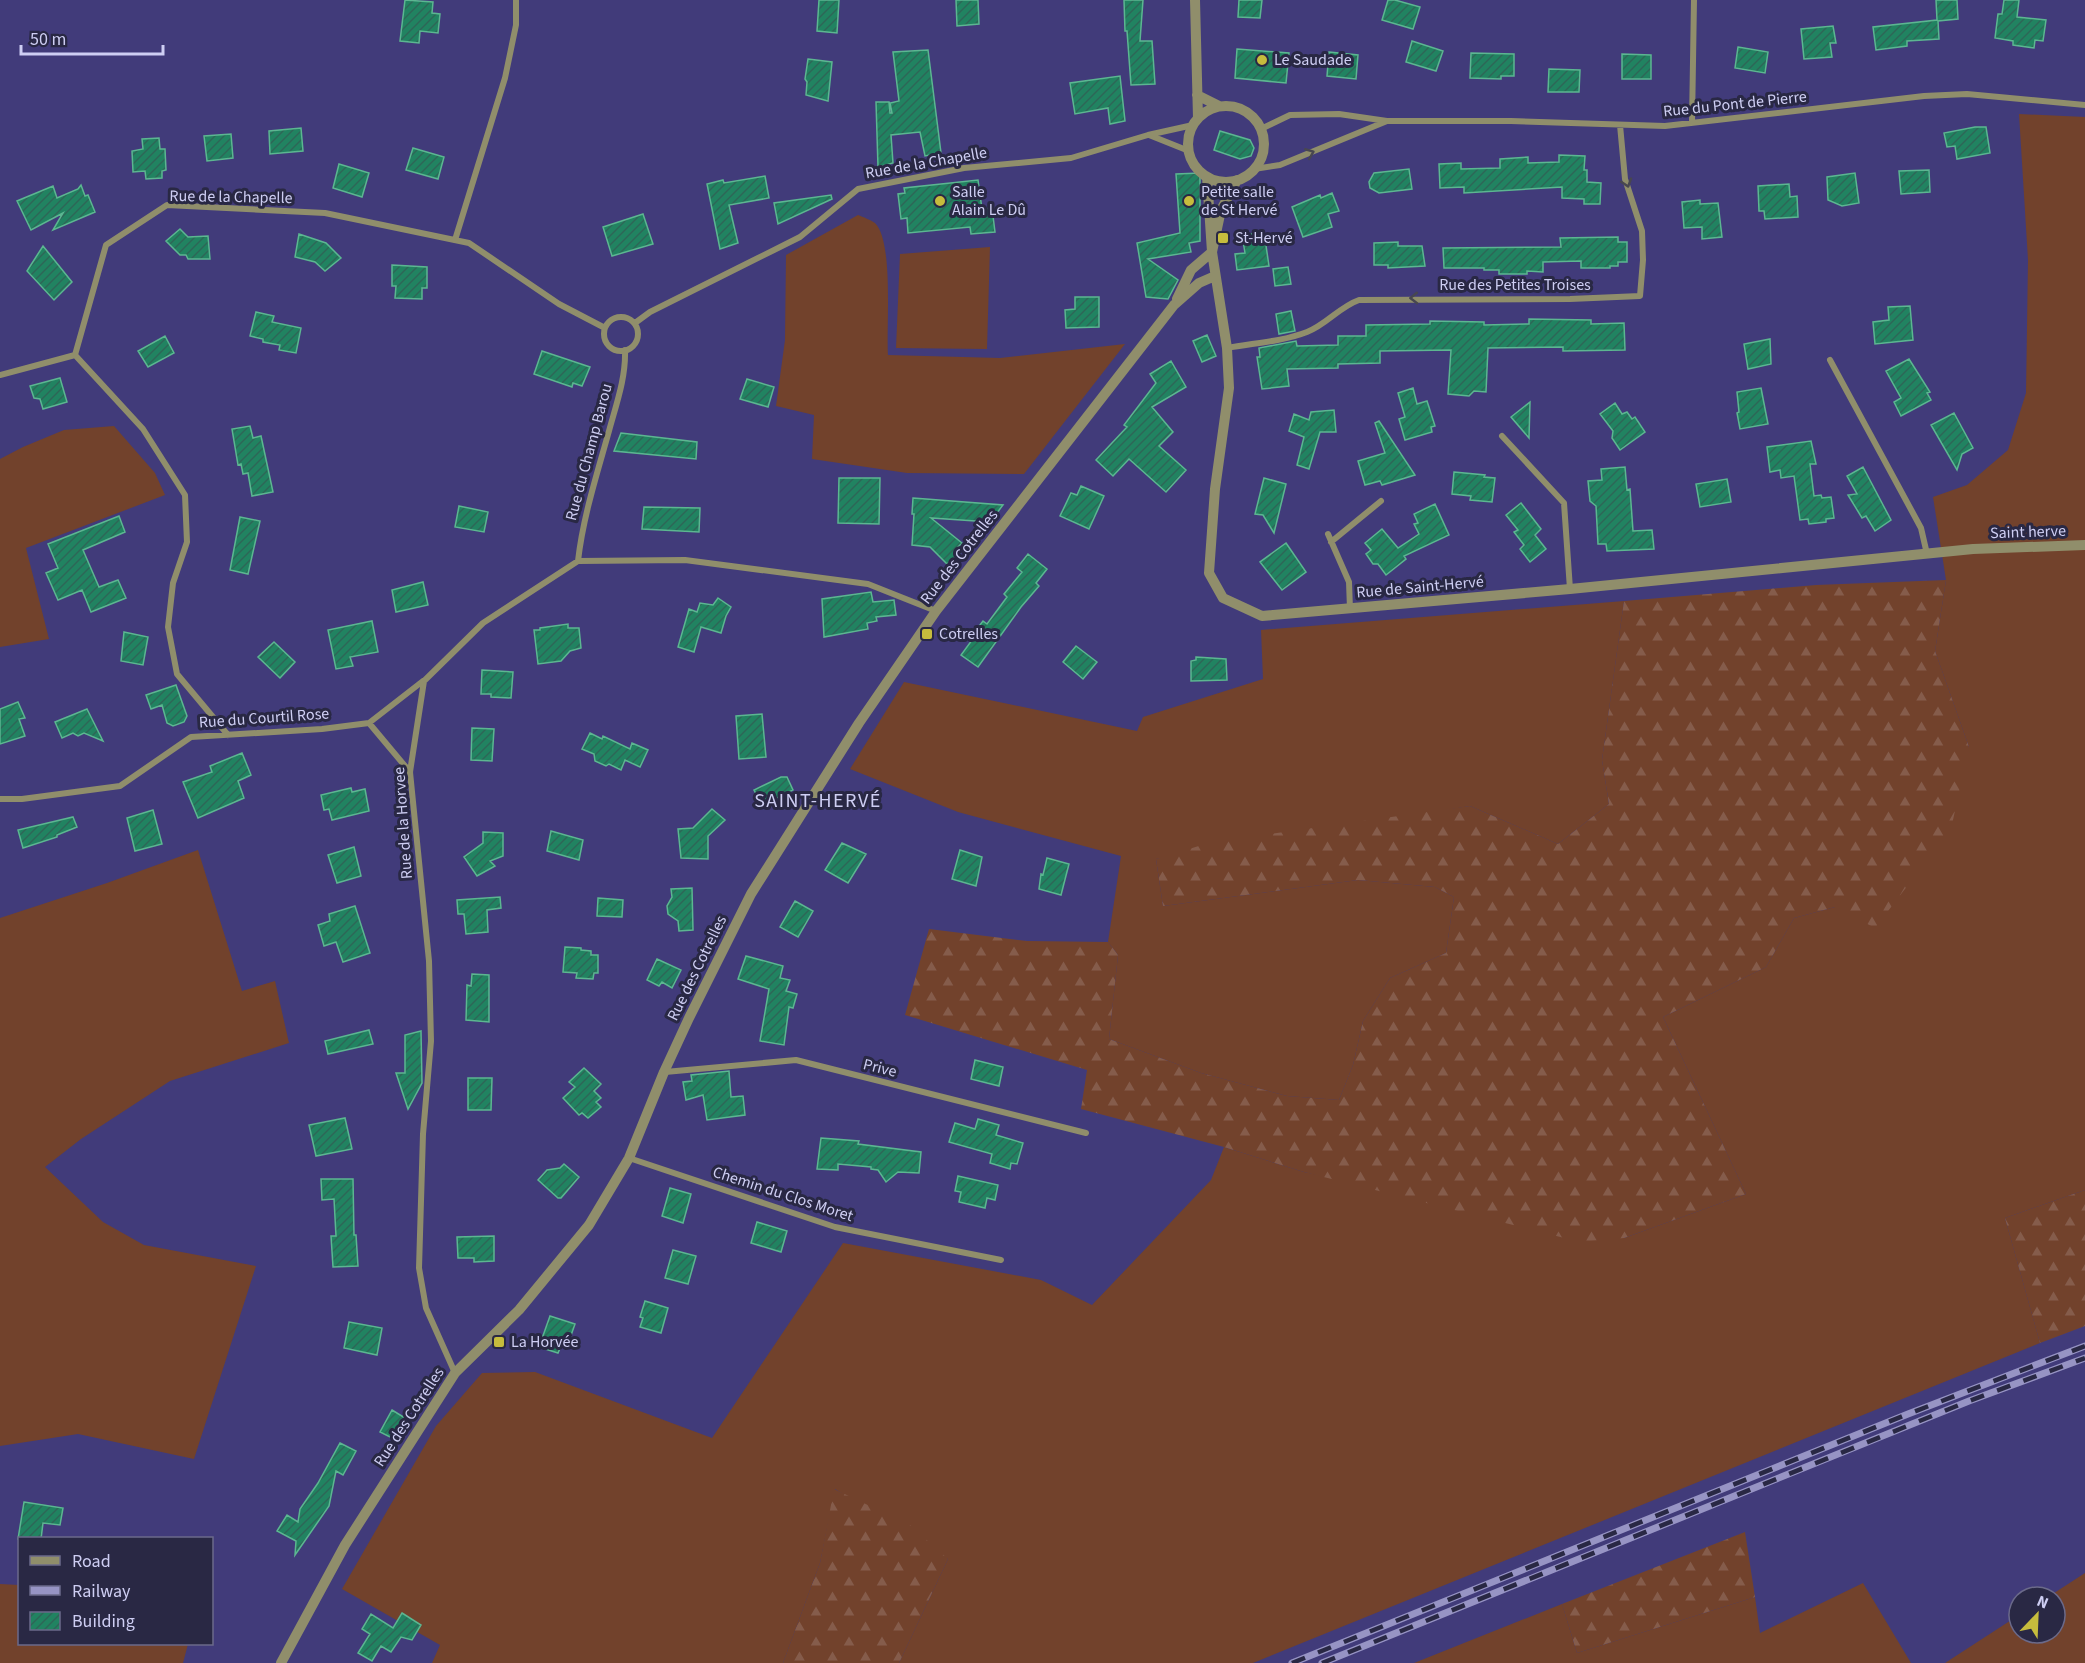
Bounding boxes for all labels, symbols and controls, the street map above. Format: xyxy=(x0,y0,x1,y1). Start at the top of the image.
scale bar xyxy=(21,18,164,56)
text: 50 m xyxy=(30,27,66,52)
place label: Le Saudade xyxy=(1274,49,1352,71)
marker: Le Saudade xyxy=(1255,53,1269,67)
street label: Rue du Pont de Pierre xyxy=(1662,86,1808,122)
street label: Rue de la Chapelle xyxy=(863,141,989,185)
one-way arrow xyxy=(1304,148,1315,160)
one-way arrow xyxy=(1620,177,1632,187)
place label: Salle Alain Le Dû xyxy=(952,181,1026,221)
place label: Petite salle de St Hervé xyxy=(1201,181,1278,221)
street label: Rue de la Chapelle xyxy=(169,185,293,209)
marker: Salle Alain Le Dû xyxy=(933,194,947,208)
marker: Petite salle de St Hervé xyxy=(1182,194,1196,208)
place label: St-Hervé xyxy=(1235,227,1293,249)
marker: St-Hervé xyxy=(1216,231,1230,245)
street label: Rue des Petites Troises xyxy=(1439,274,1591,296)
one-way arrow xyxy=(1409,292,1418,305)
street label: Rue du Champ Barou xyxy=(560,381,618,523)
street label: Rue des Cotrelles xyxy=(915,505,1003,609)
street label: Saint herve xyxy=(1990,520,2066,544)
street label: Rue de Saint-Hervé xyxy=(1355,570,1485,604)
place label: Cotrelles xyxy=(939,623,998,645)
marker: Cotrelles xyxy=(920,627,934,641)
street label: Rue du Courtil Rose xyxy=(198,702,330,734)
street label: Rue de la Horvee xyxy=(388,766,418,880)
district label: SAINT-HERVÉ xyxy=(754,787,882,815)
street label: Rue des Cotrelles xyxy=(662,911,732,1024)
street label: Prive xyxy=(861,1053,899,1083)
street label: Chemin du Clos Moret xyxy=(710,1161,857,1227)
place label: La Horvée xyxy=(511,1331,578,1353)
marker: La Horvée xyxy=(492,1335,506,1349)
street label: Rue des Cotrelles xyxy=(369,1363,450,1471)
legend xyxy=(18,1537,213,1645)
text: Road xyxy=(72,1549,111,1574)
text: Railway xyxy=(72,1579,131,1604)
north arrow xyxy=(2007,1585,2067,1645)
text: N xyxy=(2033,1590,2052,1614)
text: Building xyxy=(72,1609,135,1634)

